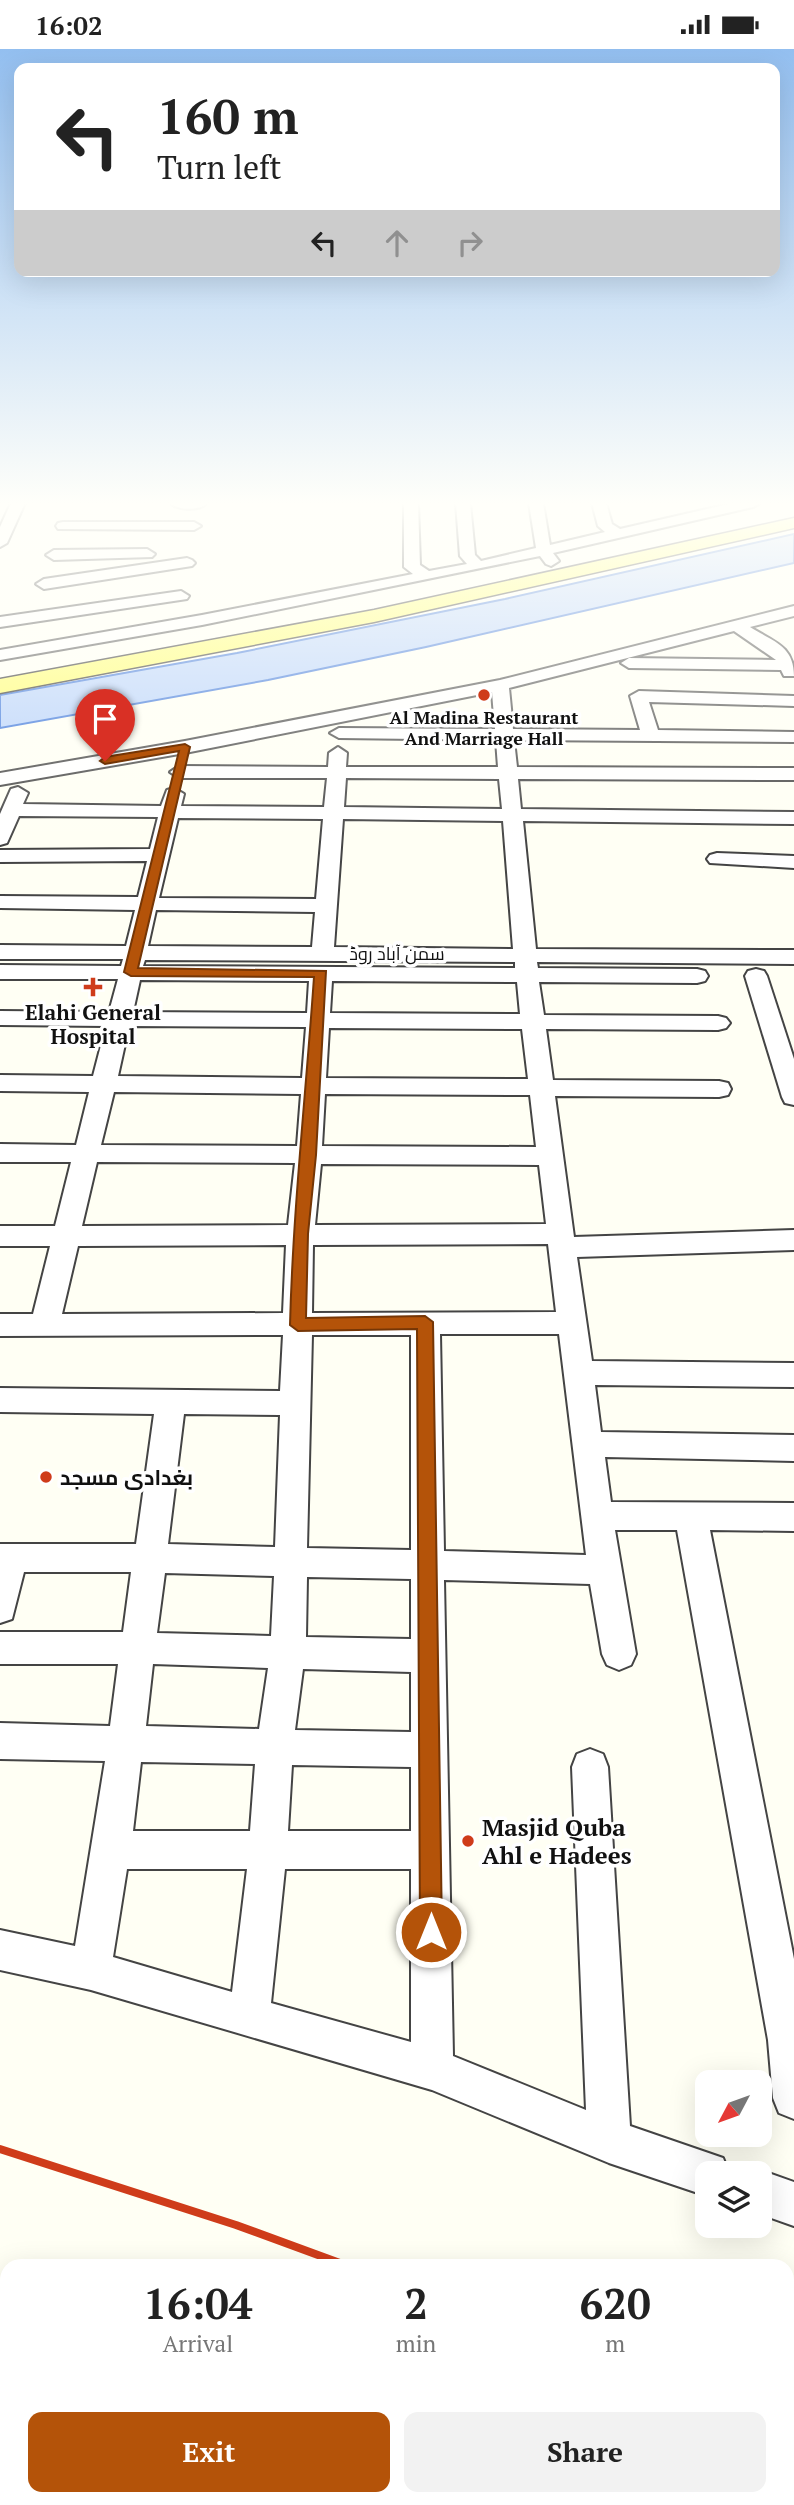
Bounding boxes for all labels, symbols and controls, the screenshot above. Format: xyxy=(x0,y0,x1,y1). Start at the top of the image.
text: 16:02 xyxy=(35,8,103,42)
text: 160 m xyxy=(157,83,299,148)
icon: left xyxy=(42,91,133,182)
text: Turn left xyxy=(157,146,281,188)
icon: left xyxy=(305,224,343,262)
icon: ahead xyxy=(378,224,416,262)
icon: right xyxy=(451,224,489,262)
marker: Al Madina Restaurant And Marriage Hall xyxy=(476,687,492,703)
pin xyxy=(75,689,135,761)
icon: arrive xyxy=(86,700,124,738)
place label: Al Madina Restaurant And Marriage Hall xyxy=(390,705,578,750)
street label: سمن آباد روڈ xyxy=(349,941,445,965)
marker: Elahi General Hospital xyxy=(83,977,103,997)
place label: Elahi General Hospital xyxy=(25,998,161,1050)
place label: بغدادی مسجد xyxy=(60,1463,193,1491)
marker: بغدادی مسجد xyxy=(38,1469,54,1485)
place label: Masjid Quba Ahl e Hadees xyxy=(482,1811,632,1871)
marker: Masjid Quba Ahl e Hadees xyxy=(460,1833,476,1849)
position arrow xyxy=(394,1895,468,1969)
north arrow xyxy=(695,2070,772,2147)
map controls xyxy=(695,2070,772,2238)
button: layers xyxy=(695,2161,772,2238)
text: 16:04 xyxy=(143,2275,253,2331)
text: 2 xyxy=(404,2275,428,2331)
text: 620 xyxy=(580,2275,651,2331)
text: Arrival xyxy=(163,2328,233,2359)
text: min xyxy=(396,2328,436,2359)
text: m xyxy=(605,2328,625,2359)
button: Exit xyxy=(28,2412,390,2492)
button: Share xyxy=(404,2412,766,2492)

